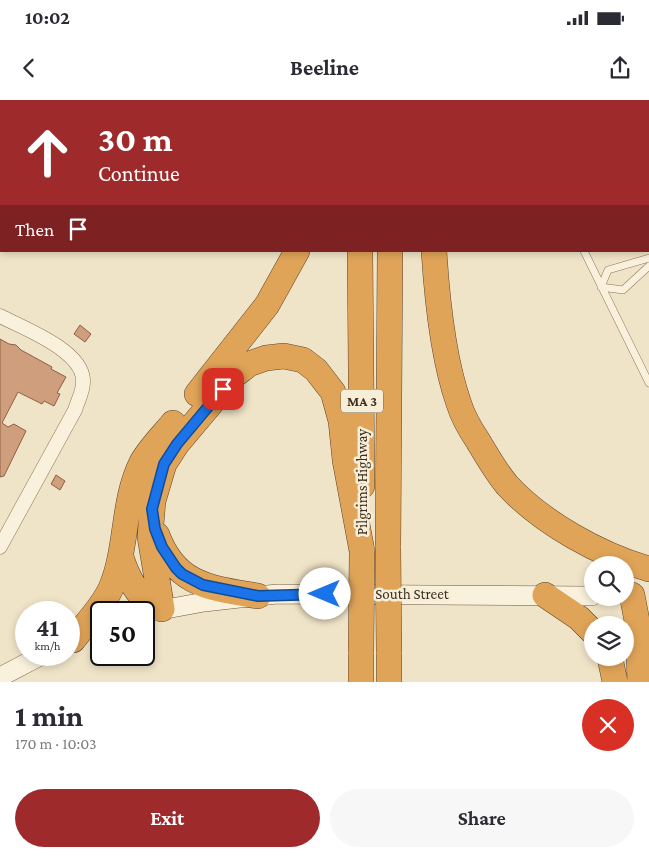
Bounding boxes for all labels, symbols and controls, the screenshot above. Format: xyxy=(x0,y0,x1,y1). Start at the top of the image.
text: 10:02 xyxy=(25,7,70,28)
icon: back xyxy=(15,54,43,82)
icon: share xyxy=(606,54,634,82)
text: Beeline xyxy=(290,55,359,80)
icon: ahead xyxy=(15,120,80,185)
text: 30 m xyxy=(98,120,173,159)
text: Continue xyxy=(98,161,180,186)
icon: arrive xyxy=(64,215,92,243)
text: Then xyxy=(15,219,54,240)
pin xyxy=(202,368,244,410)
icon: arrive xyxy=(209,375,237,403)
road number: MA 3 xyxy=(341,390,383,412)
street label: Pilgrims Highway xyxy=(354,429,371,535)
map controls xyxy=(584,556,634,666)
button: search xyxy=(584,556,634,606)
position arrow xyxy=(298,567,350,619)
street label: South Street xyxy=(375,586,450,602)
speed limit sign: 50 xyxy=(90,601,155,666)
text: 41 xyxy=(36,614,59,641)
button: layers xyxy=(584,616,634,666)
text: km/h xyxy=(35,639,60,653)
text: 1 min xyxy=(15,699,83,732)
button: close xyxy=(582,699,634,751)
text: 170 m · 10:03 xyxy=(15,735,97,752)
button: Exit xyxy=(15,789,320,847)
button: Share xyxy=(330,789,634,847)

